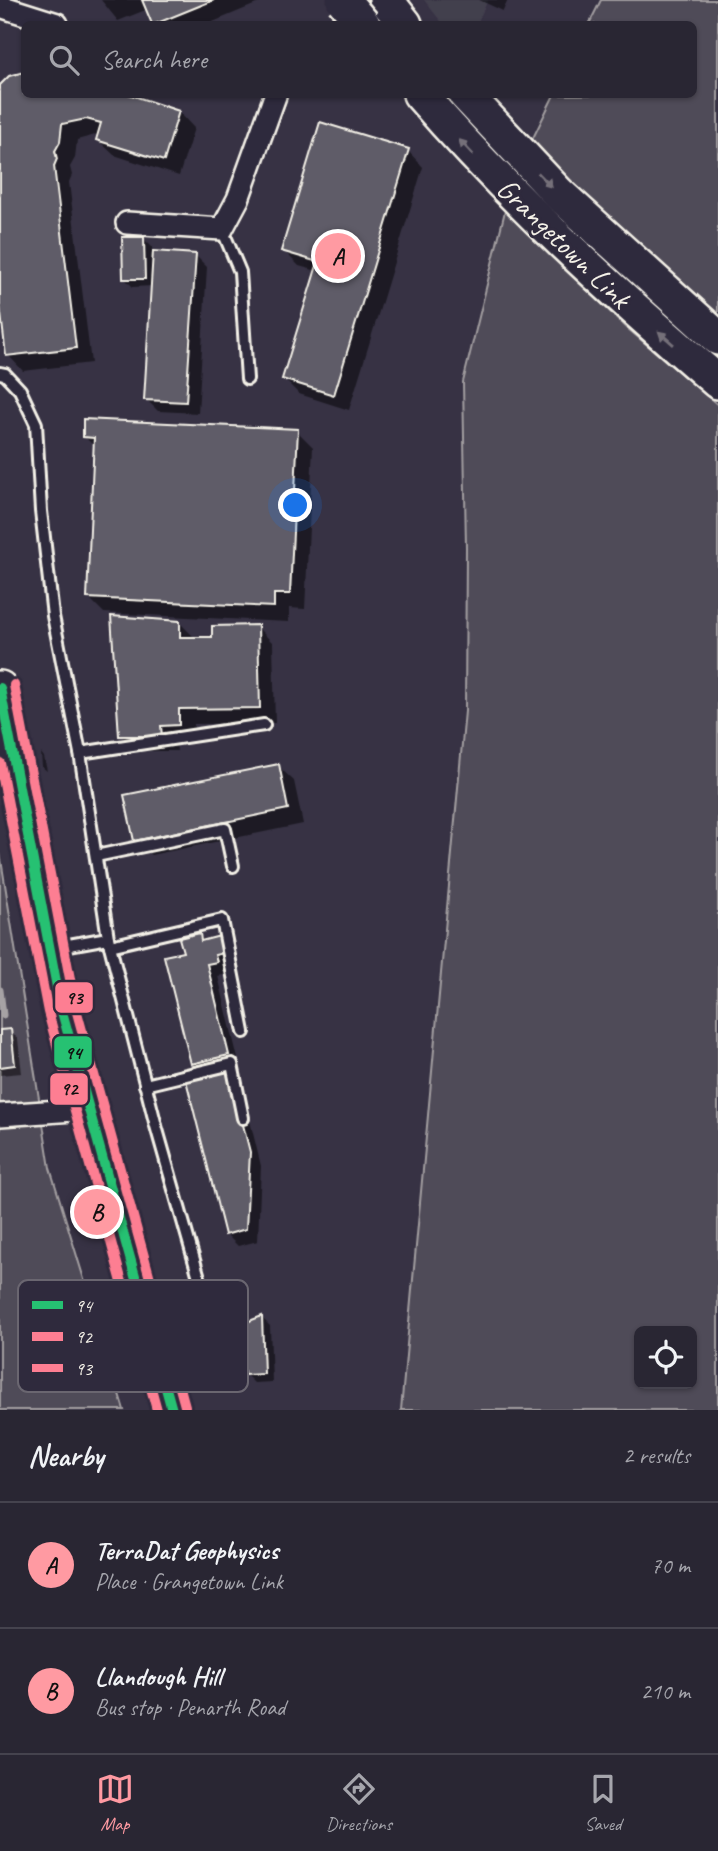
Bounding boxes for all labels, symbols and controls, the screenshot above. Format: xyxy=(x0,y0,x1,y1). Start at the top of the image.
search box xyxy=(21,21,697,98)
icon: search xyxy=(45,41,83,79)
text: Search here xyxy=(101,43,207,76)
one-way arrow xyxy=(459,139,475,156)
street label: Grangetown Link xyxy=(489,170,641,318)
one-way arrow xyxy=(537,171,553,188)
pin: A xyxy=(315,230,361,282)
one-way arrow xyxy=(657,330,675,346)
your location xyxy=(278,488,312,522)
line badge: 93 xyxy=(54,981,94,1014)
text: 93 xyxy=(66,986,85,1010)
line badge: 94 xyxy=(53,1035,93,1069)
text: 94 xyxy=(65,1041,84,1065)
line badge: 92 xyxy=(49,1072,89,1106)
text: 92 xyxy=(61,1077,80,1101)
pin: B xyxy=(74,1186,120,1238)
legend xyxy=(18,1280,248,1392)
text: 94 xyxy=(75,1294,95,1318)
text: 92 xyxy=(75,1325,94,1349)
map controls xyxy=(634,1326,697,1389)
button: locate xyxy=(634,1326,697,1389)
text: 93 xyxy=(75,1357,94,1381)
text: Nearby xyxy=(28,1437,104,1475)
text: 2 results xyxy=(623,1441,690,1470)
text: TerraDat Geophysics xyxy=(95,1534,278,1567)
text: A xyxy=(45,1551,57,1580)
text: 70 m xyxy=(651,1551,690,1580)
text: Place · Grangetown Link xyxy=(95,1567,283,1596)
text: Llandough Hill xyxy=(95,1660,221,1693)
text: B xyxy=(45,1677,57,1706)
text: 210 m xyxy=(641,1677,690,1706)
text: Bus stop · Penarth Road xyxy=(95,1693,285,1722)
tab: Map xyxy=(96,1770,134,1836)
tab: Directions xyxy=(326,1770,392,1836)
tab: Saved xyxy=(584,1770,622,1836)

